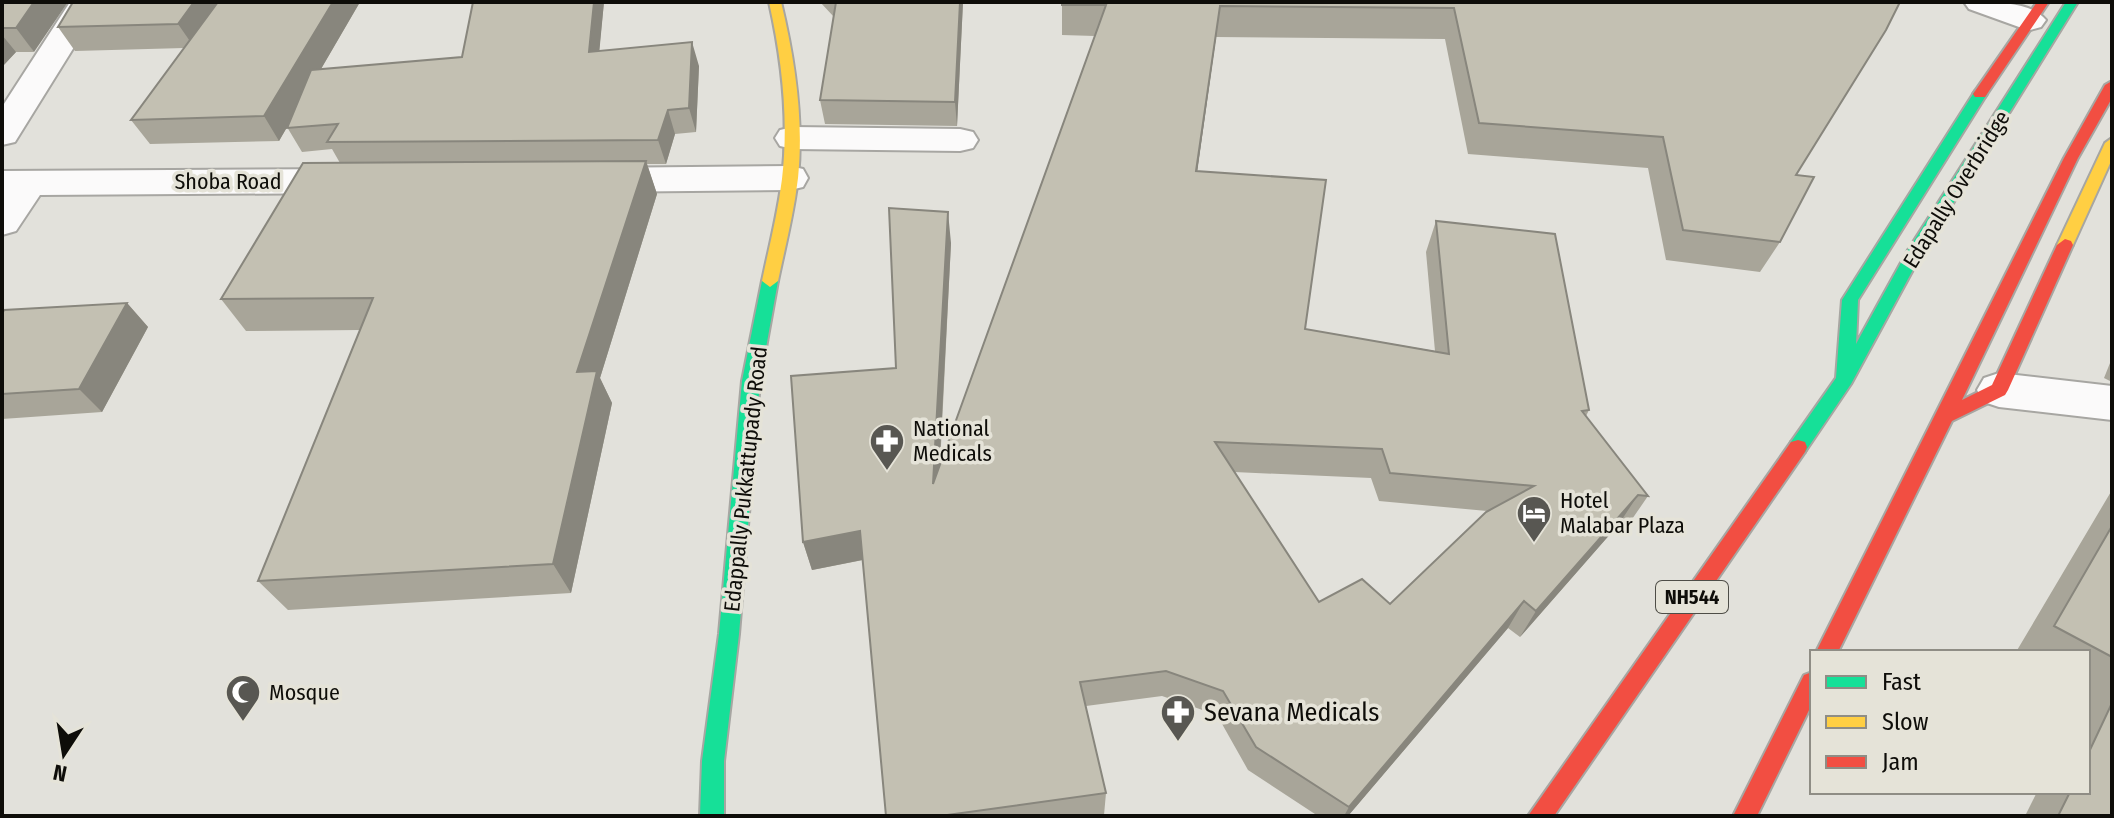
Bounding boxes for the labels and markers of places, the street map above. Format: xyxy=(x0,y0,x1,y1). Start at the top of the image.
place label: National Medicals xyxy=(913,415,992,467)
pharmacy icon: National Medicals xyxy=(868,422,906,472)
place label: Hotel Malabar Plaza xyxy=(1560,487,1685,539)
hotel icon: Hotel Malabar Plaza xyxy=(1515,494,1553,544)
mosque icon: Mosque xyxy=(224,673,262,723)
place label: Mosque xyxy=(269,679,340,706)
pharmacy icon: Sevana Medicals xyxy=(1159,693,1197,743)
place label: Sevana Medicals xyxy=(1204,697,1379,728)

